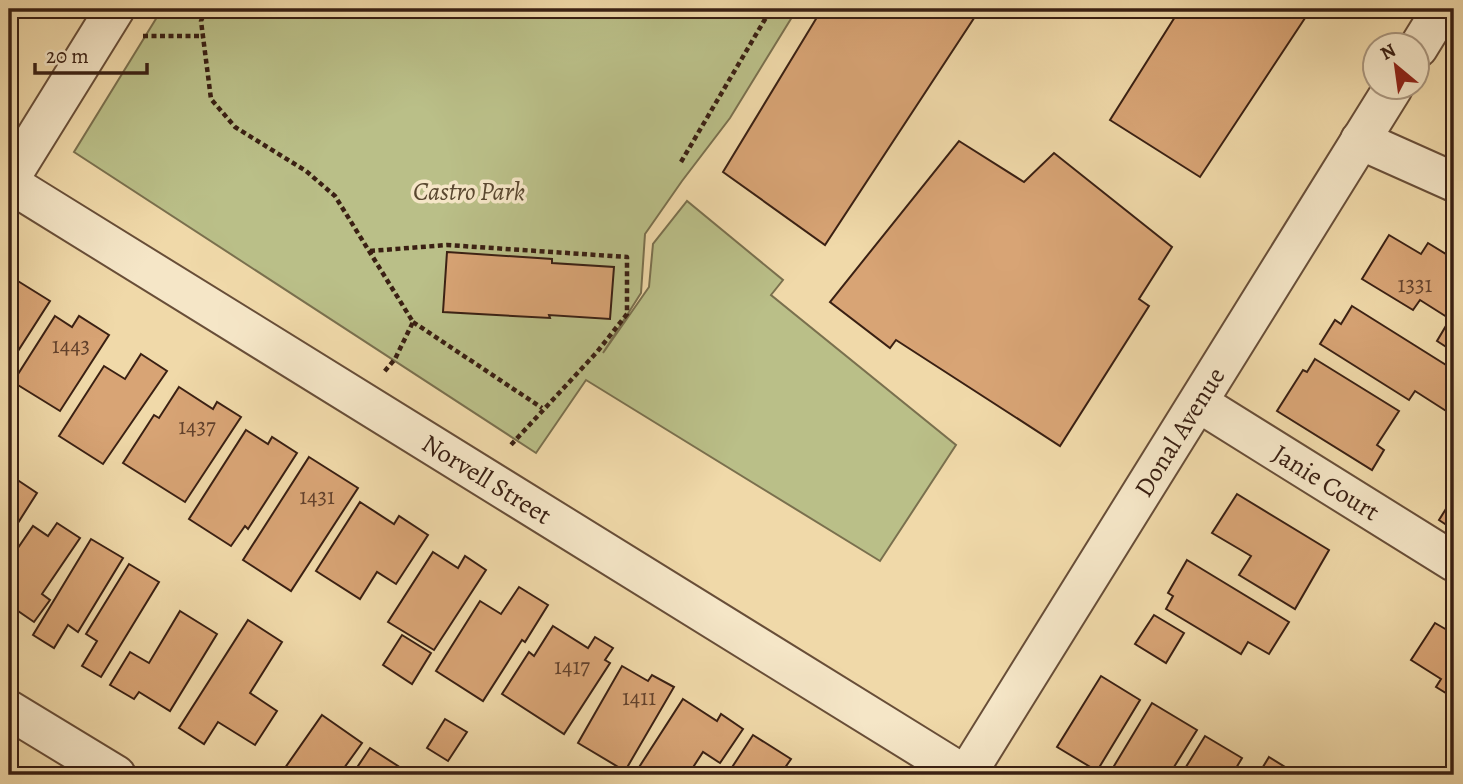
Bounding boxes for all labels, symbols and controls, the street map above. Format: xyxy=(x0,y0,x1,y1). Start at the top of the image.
scale bar xyxy=(35,32,147,76)
north arrow xyxy=(1362,32,1432,102)
text: N xyxy=(1376,37,1401,67)
text: 20 m xyxy=(46,42,89,70)
park label: Castro Park xyxy=(413,174,525,209)
house number: 1331 xyxy=(1398,269,1433,300)
house number: 1443 xyxy=(52,330,90,361)
street label: Donal Avenue xyxy=(1126,361,1233,504)
house number: 1437 xyxy=(178,411,216,442)
street label: Norvell Street xyxy=(415,426,558,533)
street label: Janie Court xyxy=(1266,436,1386,530)
house number: 1431 xyxy=(299,481,335,512)
house number: 1417 xyxy=(554,651,590,682)
house number: 1411 xyxy=(622,682,656,713)

